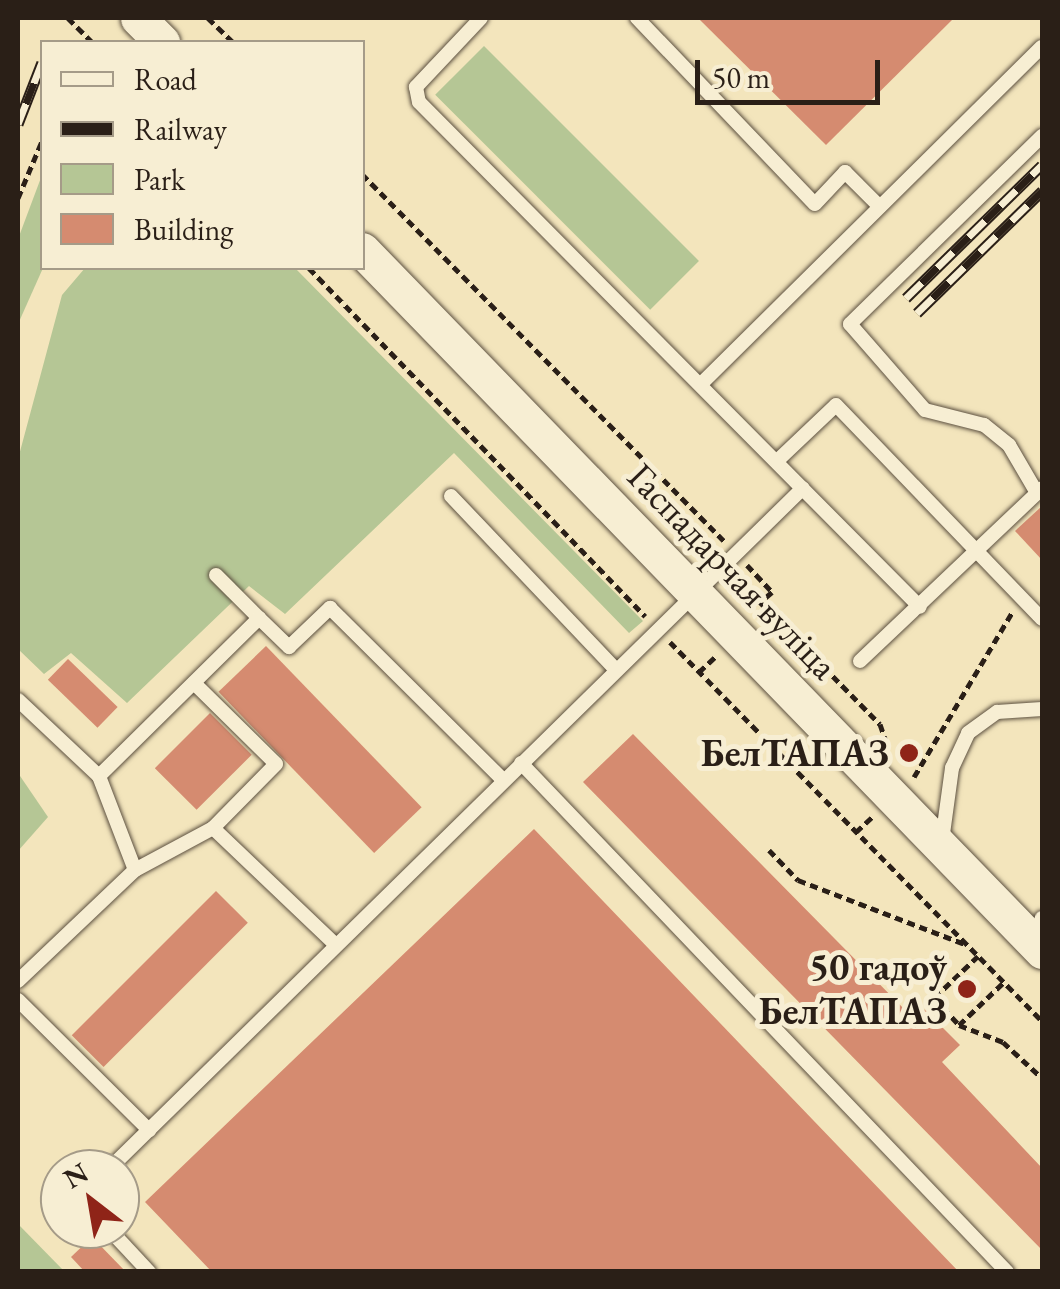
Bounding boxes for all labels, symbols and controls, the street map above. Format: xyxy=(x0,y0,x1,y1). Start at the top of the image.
legend xyxy=(40,40,365,270)
scale bar xyxy=(700,40,885,102)
text: 50 m xyxy=(712,58,770,97)
text: Road xyxy=(134,60,197,99)
text: Railway xyxy=(134,110,227,149)
text: Park xyxy=(134,160,185,199)
text: Building xyxy=(134,210,233,249)
street label: Гаспадарчая вуліца xyxy=(619,454,847,688)
place label: БелТАПАЗ xyxy=(701,730,889,776)
marker: БелТАПАЗ xyxy=(898,742,920,764)
place label: 50 гадоў БелТАПАЗ xyxy=(759,944,947,1034)
marker: 50 гадоў БелТАПАЗ xyxy=(956,978,978,1000)
north arrow xyxy=(40,1149,140,1249)
text: N xyxy=(57,1154,95,1196)

